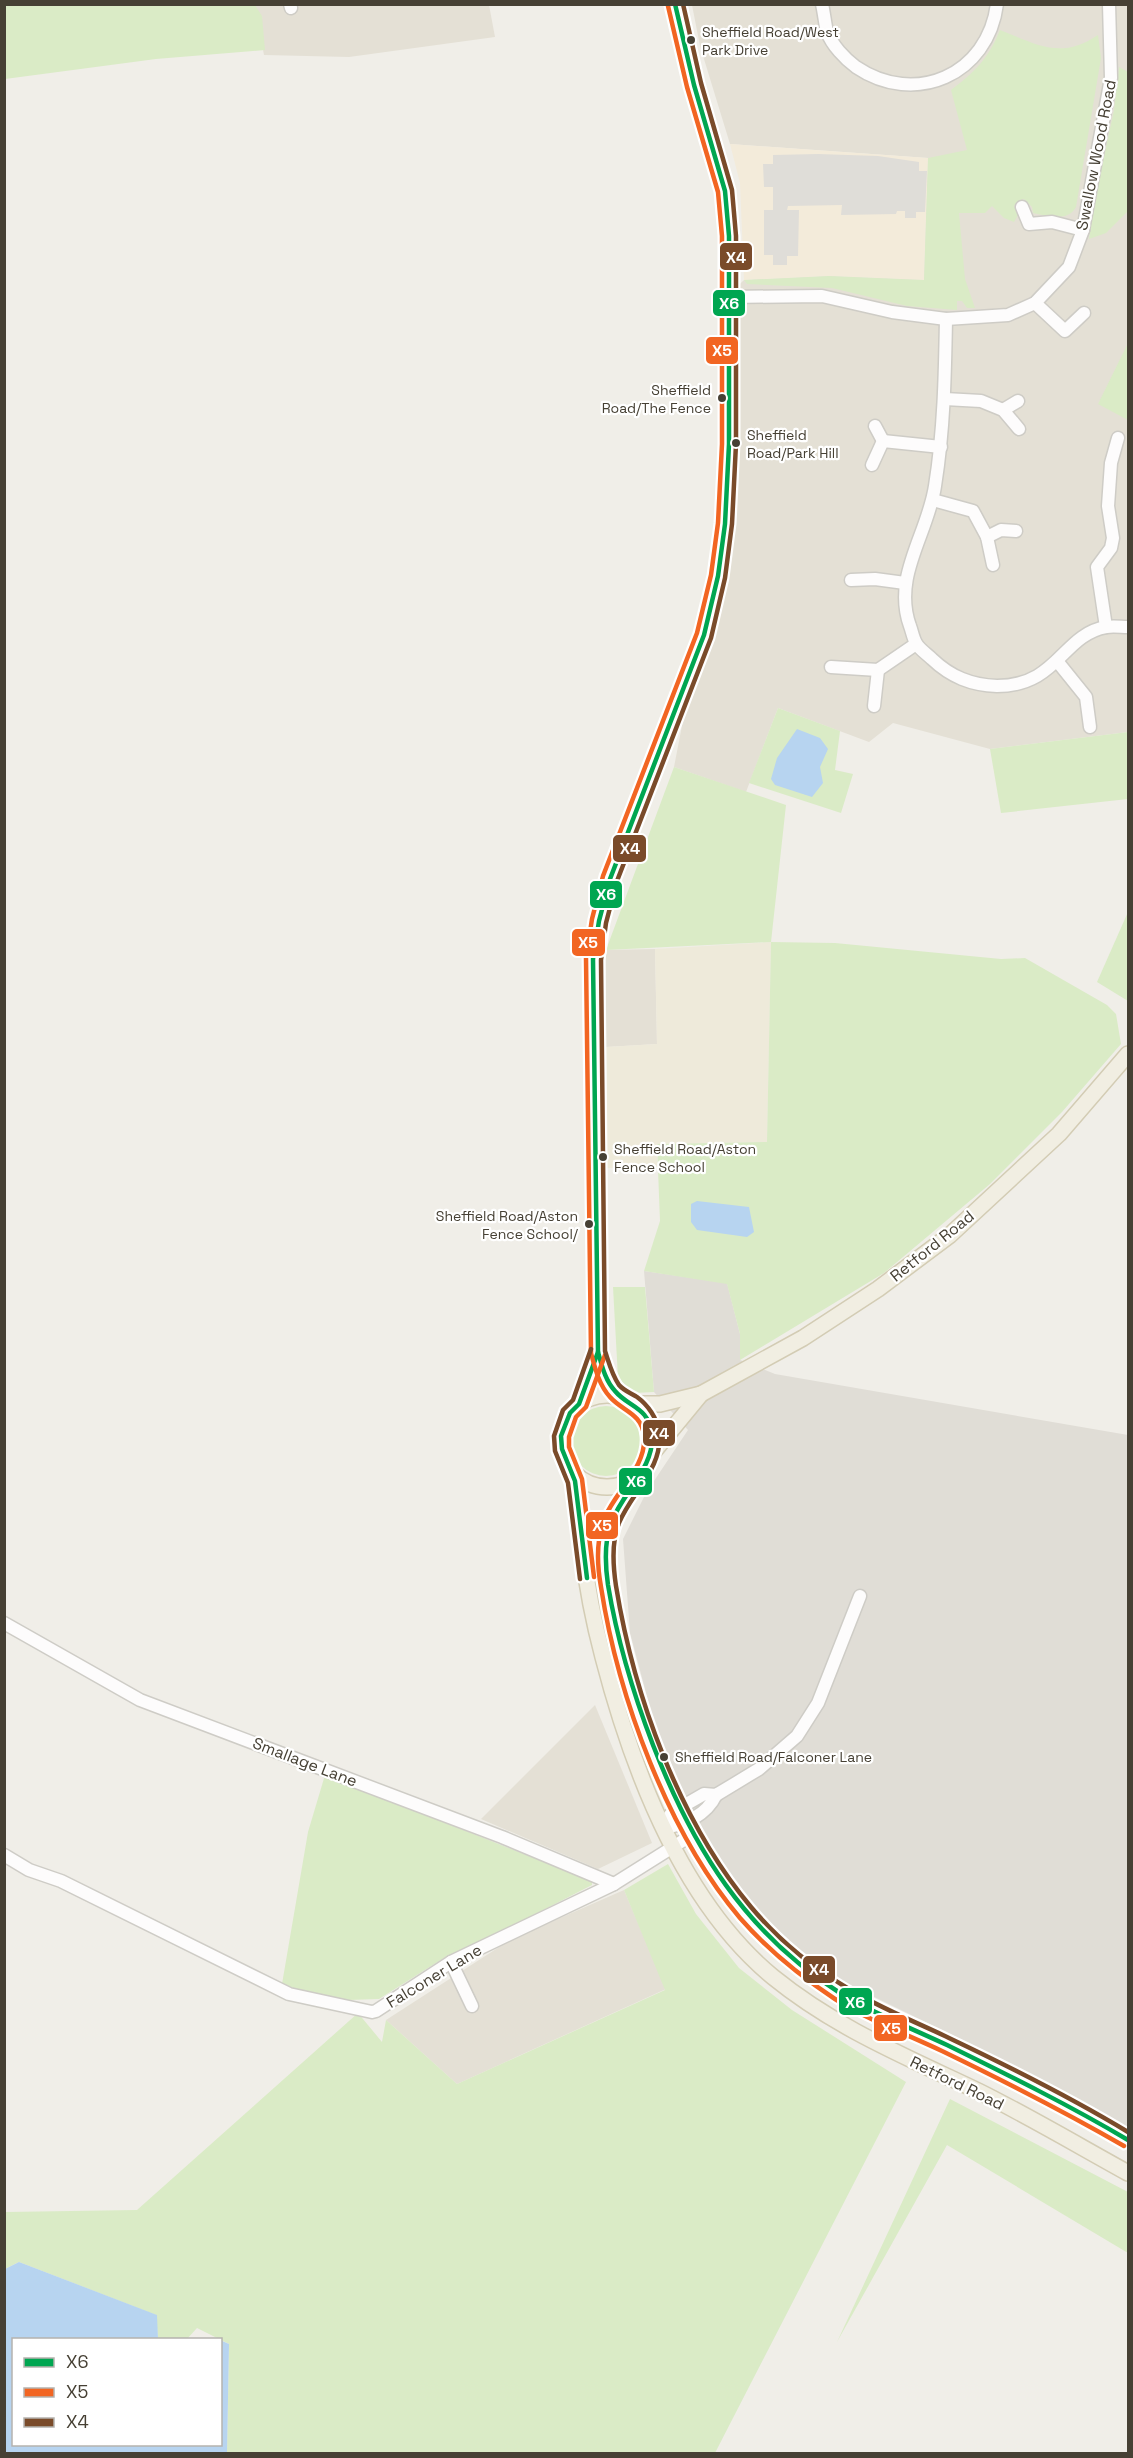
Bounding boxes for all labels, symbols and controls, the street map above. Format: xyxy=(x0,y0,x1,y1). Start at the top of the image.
place label: Sheffield Road/West Park Drive xyxy=(702,23,839,59)
marker: Sheffield Road/West Park Drive xyxy=(685,34,697,46)
street label: Swallow Wood Road xyxy=(1071,78,1121,232)
line badge: X4 xyxy=(719,242,753,271)
text: X4 xyxy=(726,247,746,268)
line badge: X6 xyxy=(712,289,746,317)
text: X6 xyxy=(719,293,739,314)
line badge: X5 xyxy=(705,336,739,365)
text: X5 xyxy=(712,340,732,361)
place label: Sheffield Road/The Fence xyxy=(602,381,711,417)
marker: Sheffield Road/The Fence xyxy=(716,392,728,404)
place label: Sheffield Road/Park Hill xyxy=(747,426,839,462)
marker: Sheffield Road/Park Hill xyxy=(730,437,742,449)
line badge: X4 xyxy=(612,834,647,863)
text: X4 xyxy=(620,838,640,859)
line badge: X6 xyxy=(589,880,623,909)
text: X6 xyxy=(596,884,616,905)
line badge: X5 xyxy=(571,928,606,957)
text: X5 xyxy=(578,932,598,953)
place label: Sheffield Road/Aston Fence School xyxy=(614,1140,756,1176)
marker: Sheffield Road/Aston Fence School xyxy=(597,1151,609,1163)
street label: Retford Road xyxy=(886,1206,978,1286)
place label: Sheffield Road/Aston Fence School/ xyxy=(436,1207,579,1243)
marker: Sheffield Road/Aston Fence School/ xyxy=(583,1218,595,1230)
line badge: X4 xyxy=(642,1419,676,1447)
text: X4 xyxy=(649,1423,669,1444)
line badge: X6 xyxy=(618,1467,653,1496)
text: X6 xyxy=(626,1471,646,1492)
line badge: X5 xyxy=(585,1511,619,1540)
text: X5 xyxy=(592,1515,612,1536)
street label: Smallage Lane xyxy=(250,1732,360,1792)
place label: Sheffield Road/Falconer Lane xyxy=(675,1748,872,1766)
marker: Sheffield Road/Falconer Lane xyxy=(658,1751,670,1763)
street label: Falconer Lane xyxy=(382,1939,486,2013)
line badge: X4 xyxy=(802,1955,836,1984)
text: X4 xyxy=(809,1959,829,1980)
line badge: X6 xyxy=(838,1987,873,2016)
text: X6 xyxy=(845,1992,865,2013)
line badge: X5 xyxy=(873,2014,908,2042)
text: X5 xyxy=(881,2018,901,2039)
street label: Retford Road xyxy=(906,2051,1008,2115)
legend xyxy=(12,2338,222,2446)
text: X6 xyxy=(66,2350,89,2373)
text: X5 xyxy=(66,2380,88,2403)
text: X4 xyxy=(66,2410,89,2433)

